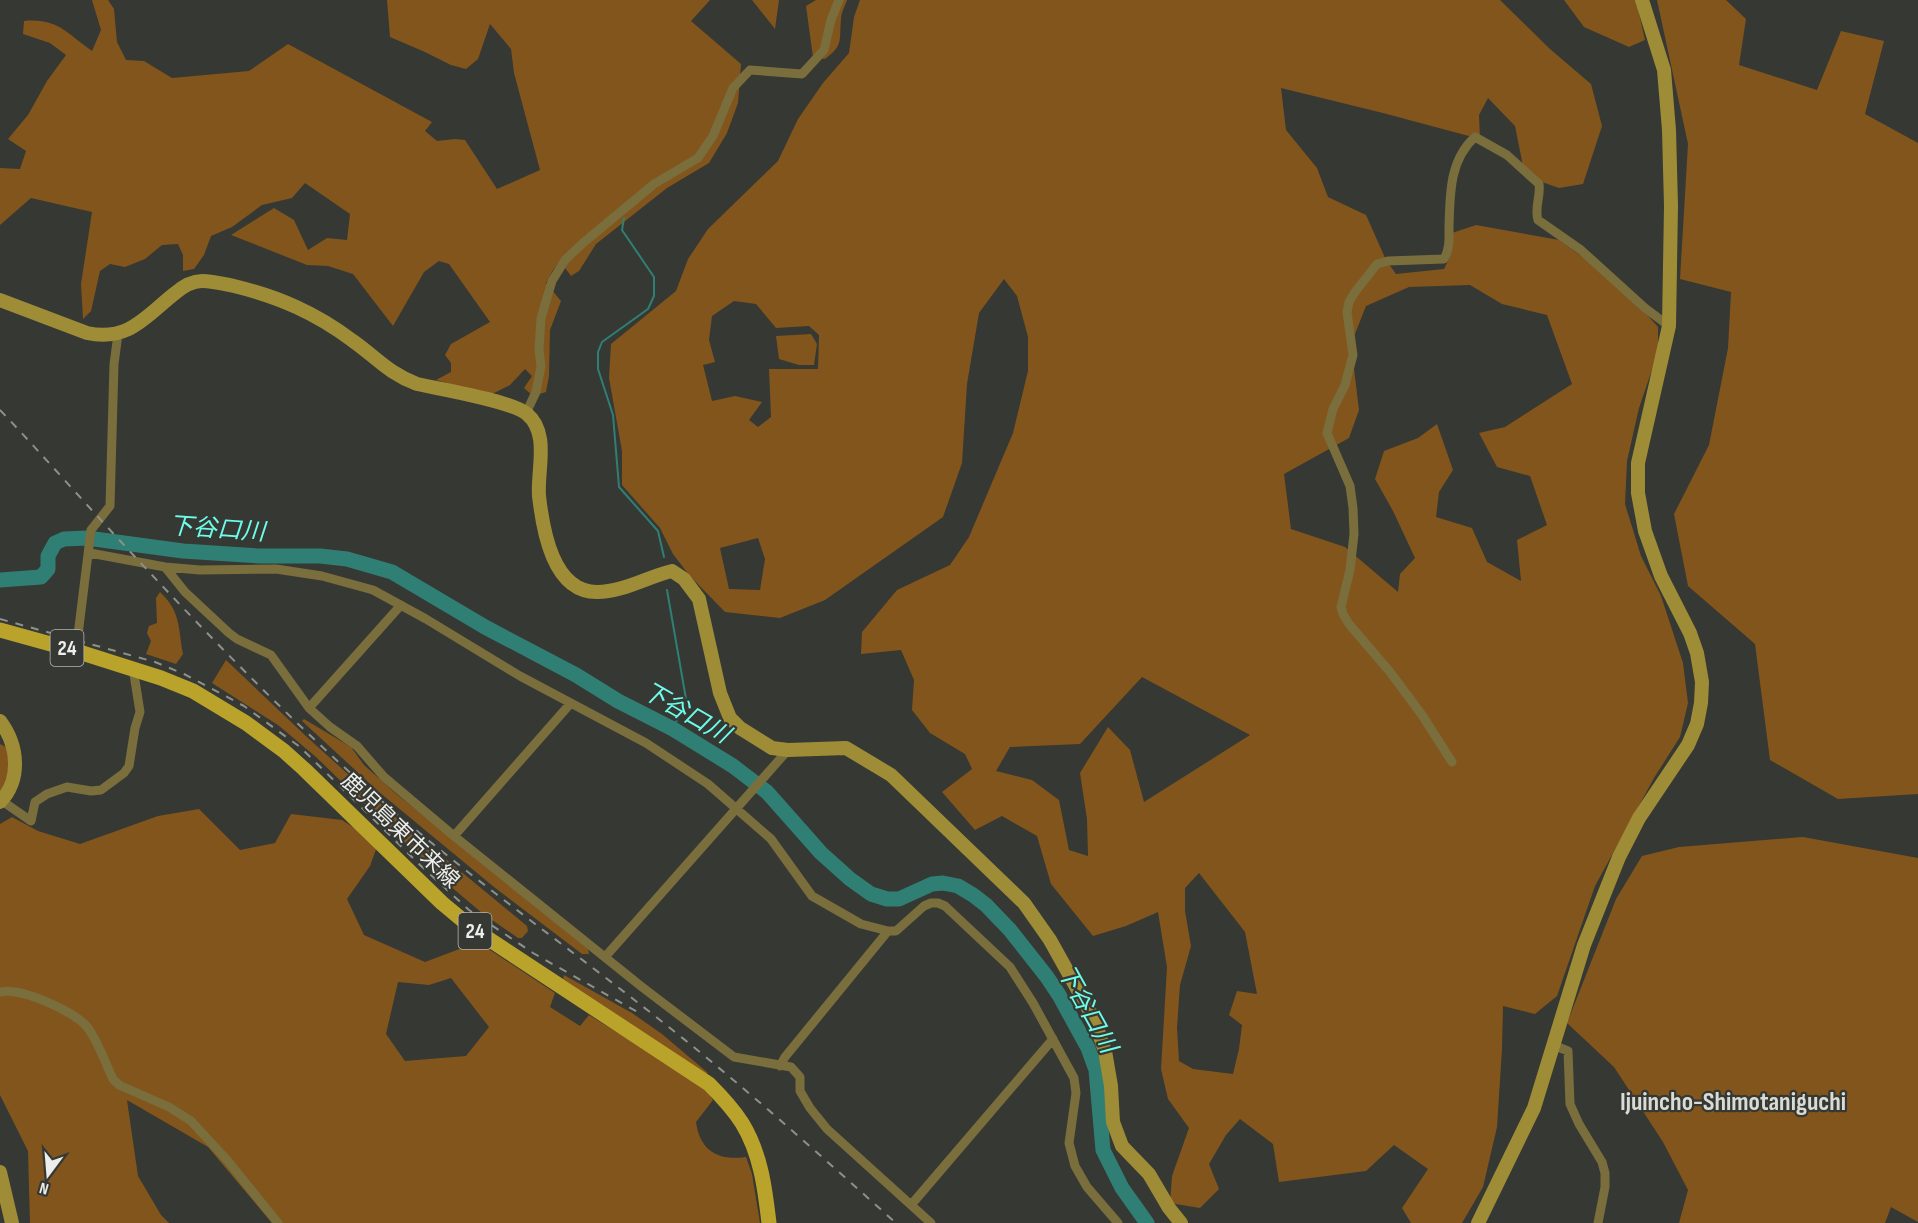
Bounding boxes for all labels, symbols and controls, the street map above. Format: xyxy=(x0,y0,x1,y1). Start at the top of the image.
water label: 下谷口川 xyxy=(168,511,269,547)
road number: 24 xyxy=(50,630,84,666)
water label: 下谷口川 xyxy=(637,676,737,751)
street label: 鹿児島東市来線 xyxy=(335,768,465,894)
road number: 24 xyxy=(458,913,492,949)
water label: 下谷口川 xyxy=(1051,960,1124,1061)
district label: Ijuincho-Shimotaniguchi xyxy=(1620,1087,1846,1118)
north arrow xyxy=(18,1145,78,1205)
text: N xyxy=(38,1178,51,1198)

